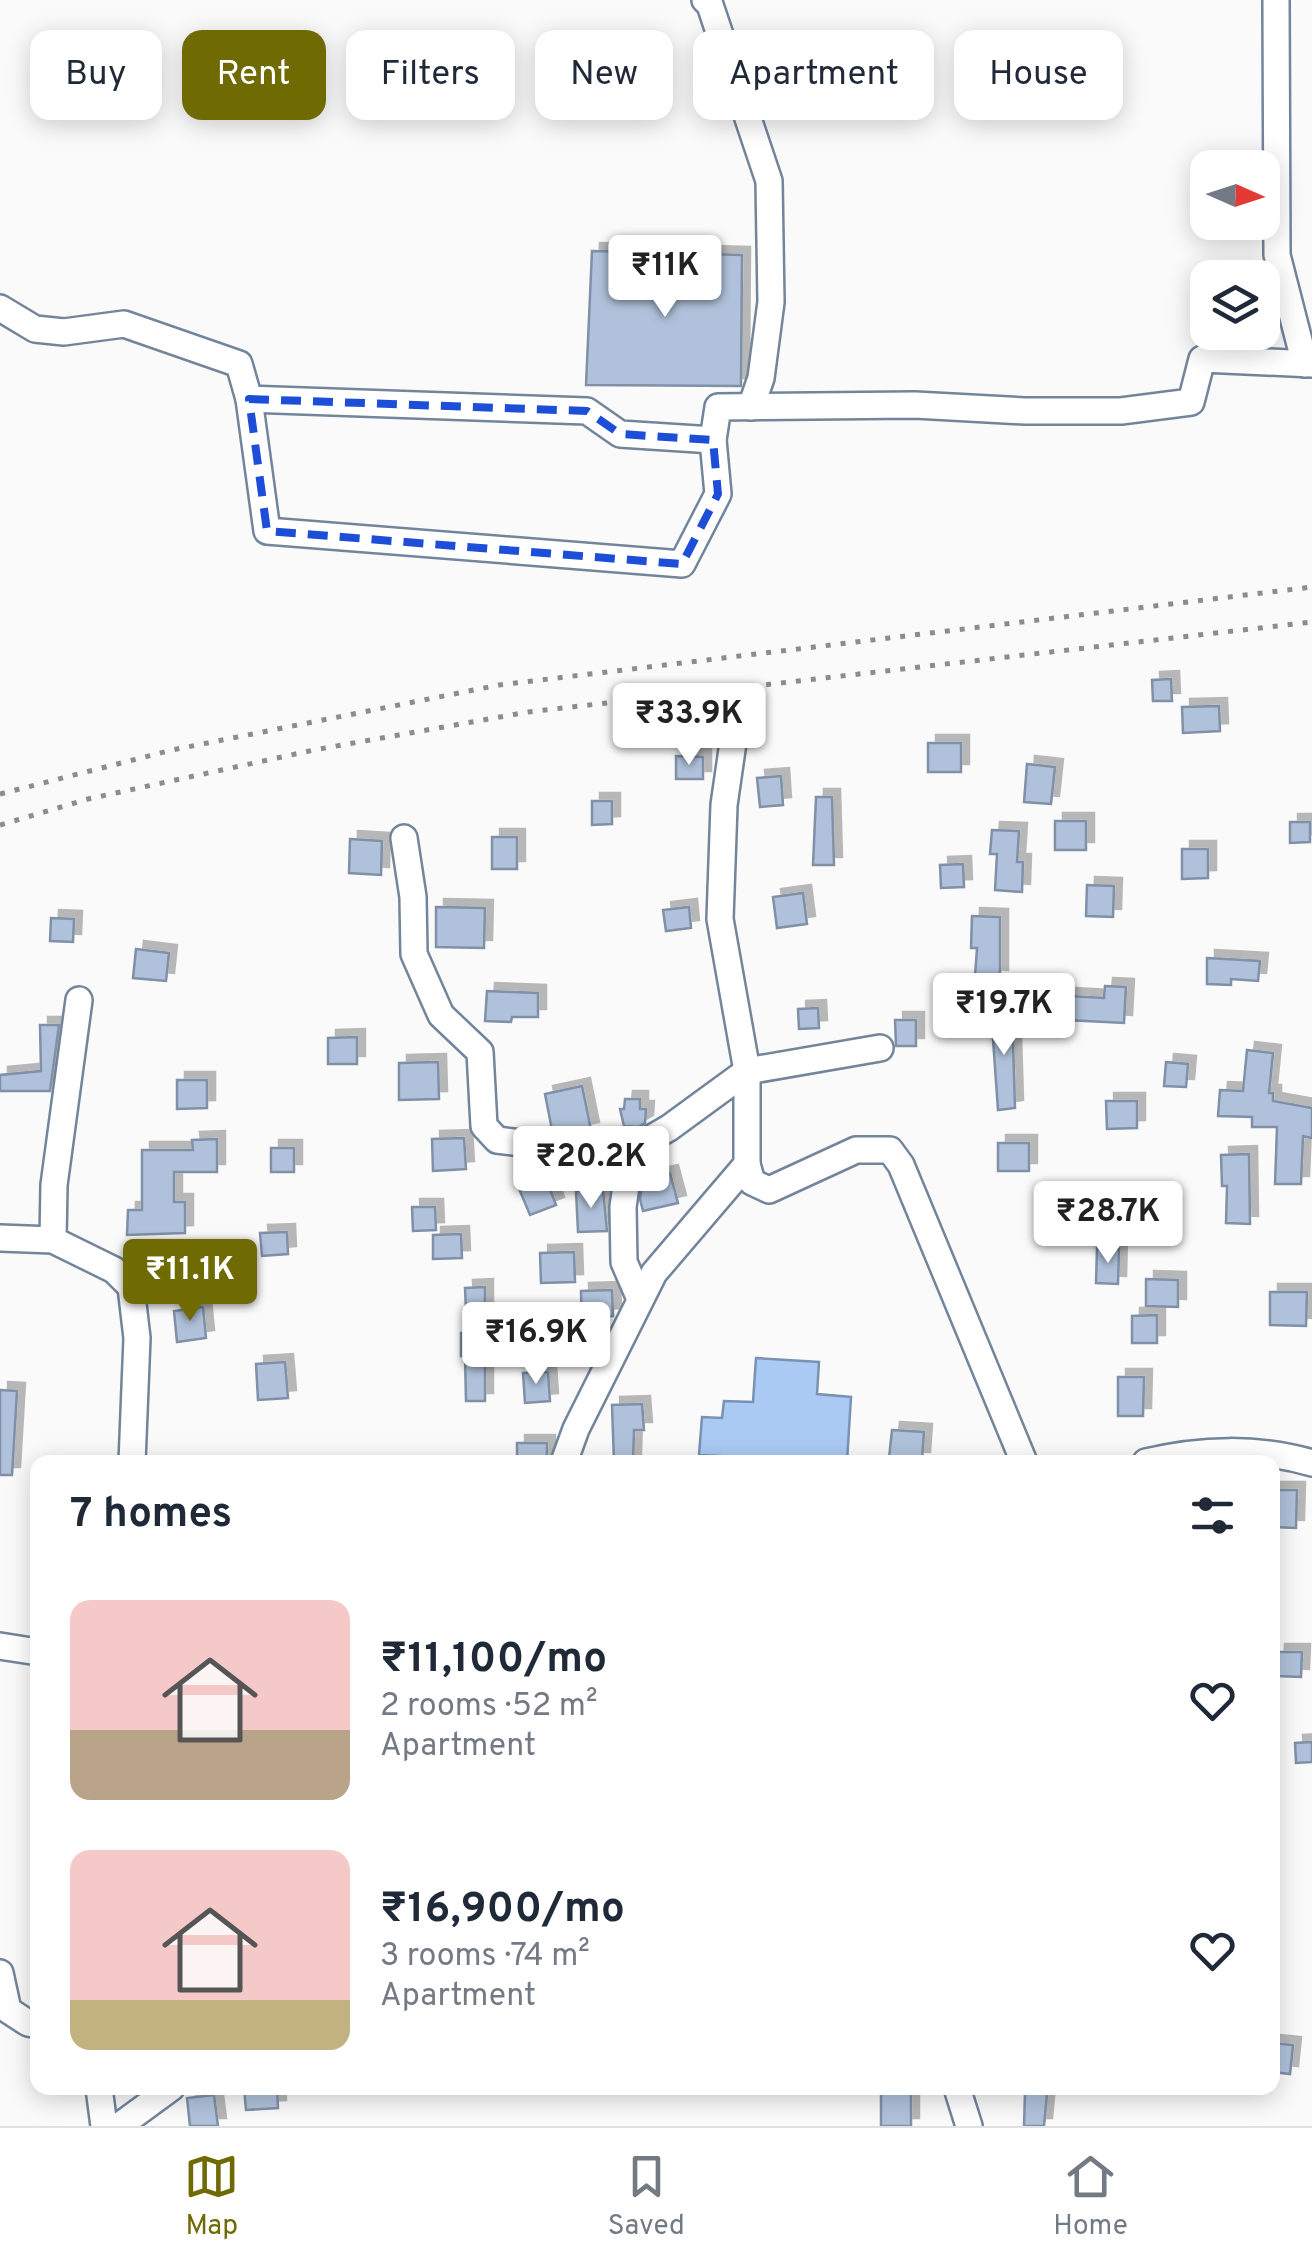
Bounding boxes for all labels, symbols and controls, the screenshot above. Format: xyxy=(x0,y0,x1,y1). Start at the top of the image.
chip: Buy xyxy=(30,30,162,120)
chip: Rent xyxy=(182,30,326,120)
chip: Filters xyxy=(346,30,515,120)
chip: New xyxy=(535,30,673,120)
chip: Apartment xyxy=(693,30,934,120)
chip: House xyxy=(954,30,1123,120)
north arrow xyxy=(1190,150,1280,240)
map controls xyxy=(1190,150,1280,350)
pin: ₹11K xyxy=(606,235,724,320)
text: ₹11K xyxy=(630,247,700,287)
button: layers xyxy=(1190,260,1280,350)
pin: ₹33.9K xyxy=(608,683,770,768)
text: ₹33.9K xyxy=(635,695,743,735)
pin: ₹19.7K xyxy=(923,973,1085,1058)
text: ₹19.7K xyxy=(955,985,1053,1025)
pin: ₹20.2K xyxy=(510,1126,672,1211)
text: ₹20.2K xyxy=(535,1138,647,1178)
pin: ₹28.7K xyxy=(1027,1181,1189,1266)
text: ₹28.7K xyxy=(1056,1193,1160,1233)
pin: ₹11.1K xyxy=(109,1239,271,1324)
text: ₹11.1K xyxy=(145,1251,235,1291)
pin: ₹16.9K xyxy=(455,1302,617,1387)
text: ₹16.9K xyxy=(484,1314,588,1354)
icon: filters xyxy=(1185,1488,1240,1543)
text: 7 homes xyxy=(70,1489,232,1542)
text: ₹11,100/mo xyxy=(380,1634,607,1687)
icon: home xyxy=(150,1640,270,1760)
icon: heart xyxy=(1185,1673,1240,1728)
text: 2 rooms · 52 m² xyxy=(380,1687,597,1727)
text: Apartment xyxy=(380,1727,536,1767)
text: ₹16,900/mo xyxy=(380,1884,625,1937)
icon: home xyxy=(150,1890,270,2010)
icon: heart xyxy=(1185,1923,1240,1978)
text: 3 rooms · 74 m² xyxy=(380,1937,590,1977)
text: Apartment xyxy=(380,1977,536,2017)
tab: Map xyxy=(184,2149,239,2245)
tab: Saved xyxy=(608,2149,685,2245)
tab: Home xyxy=(1053,2149,1128,2245)

